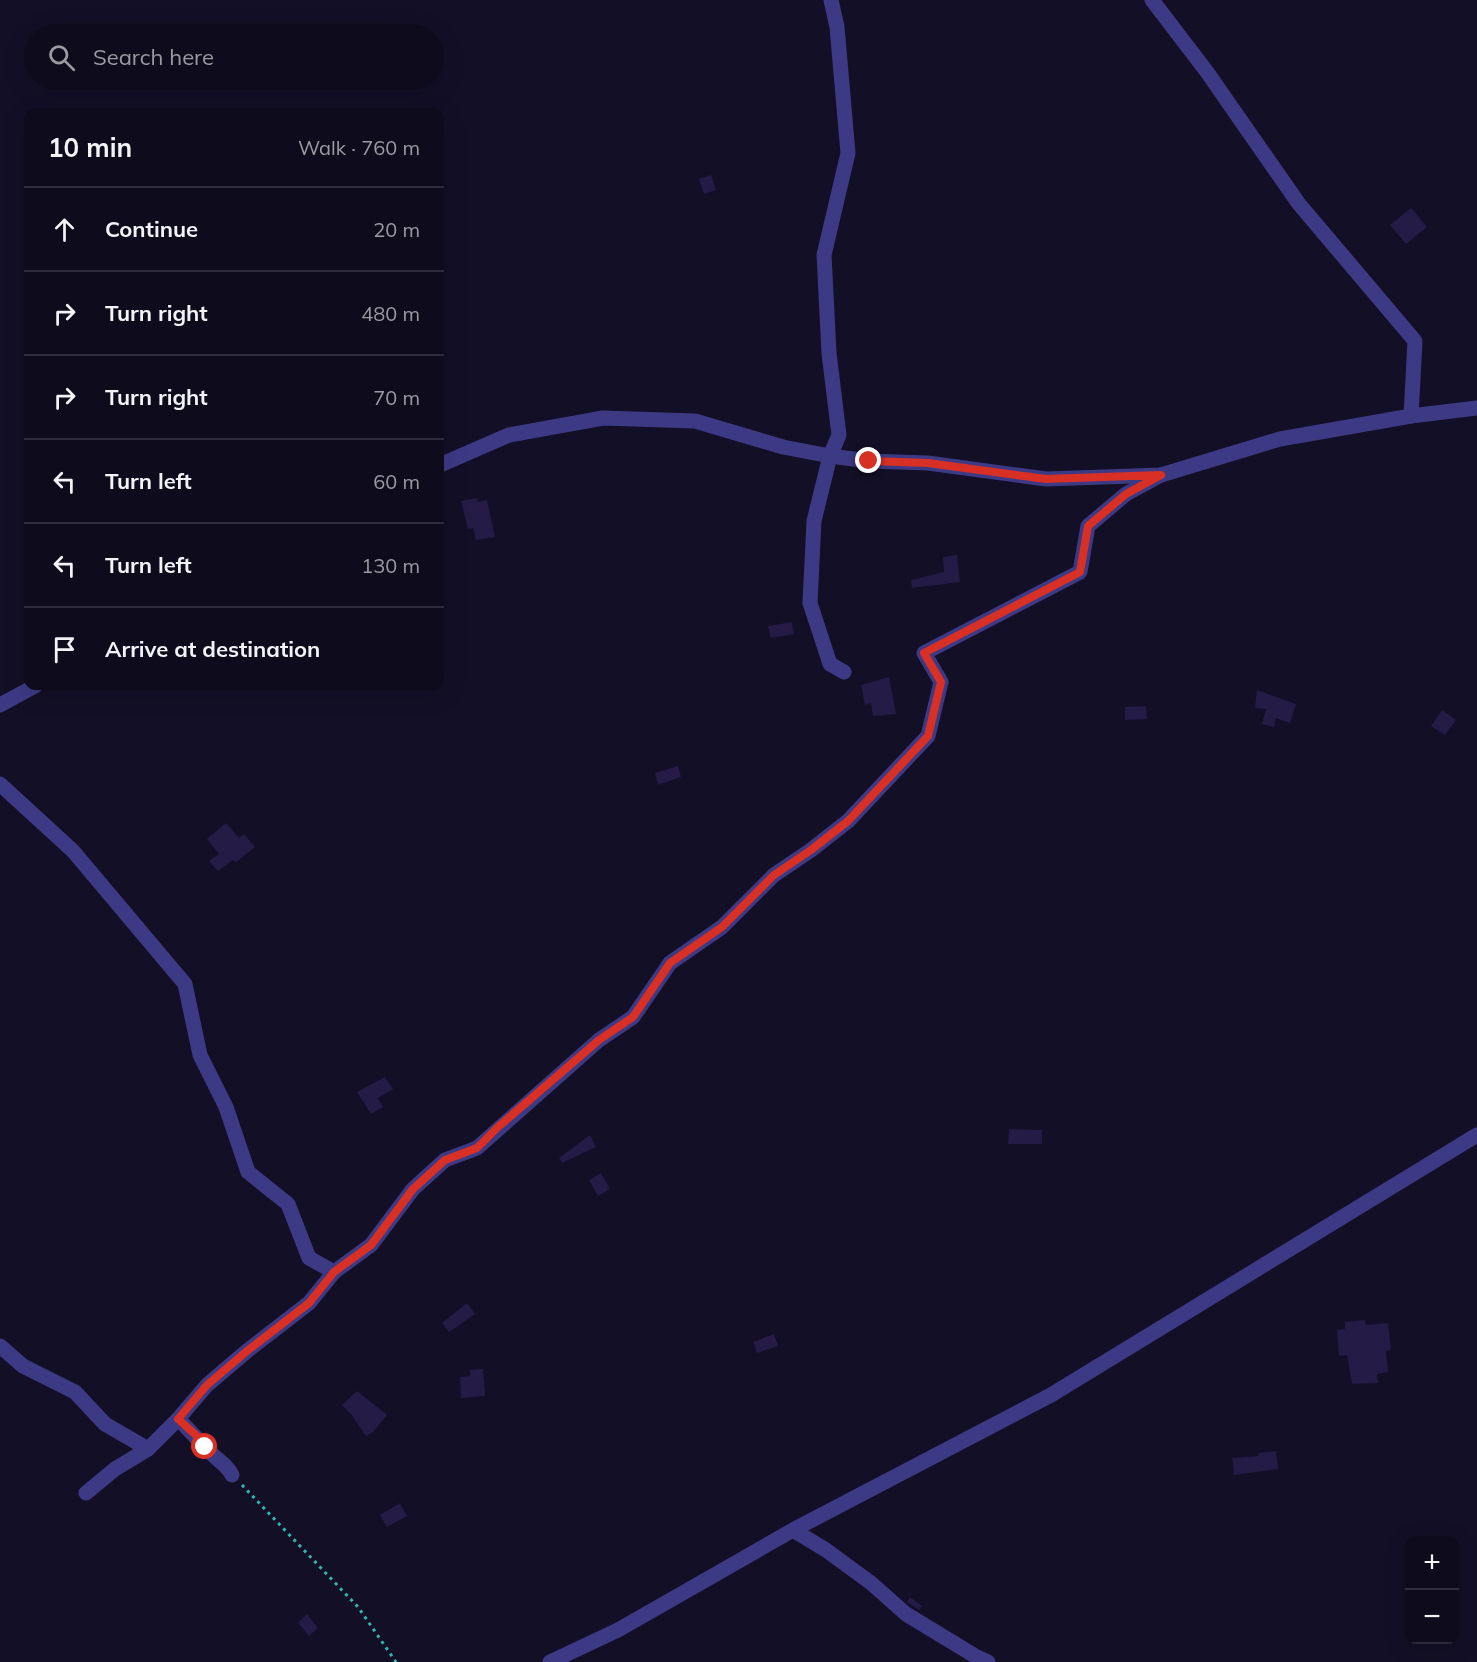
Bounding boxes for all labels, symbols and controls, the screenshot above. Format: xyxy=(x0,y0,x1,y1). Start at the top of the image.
search box xyxy=(24,24,444,90)
icon: search xyxy=(45,41,78,74)
text: Search here xyxy=(93,43,214,71)
text: 10 min xyxy=(48,131,132,164)
text: Walk · 760 m xyxy=(298,135,420,160)
icon: ahead xyxy=(48,213,81,246)
text: Continue xyxy=(105,215,198,243)
text: 20 m xyxy=(373,217,420,242)
icon: right xyxy=(48,297,81,330)
text: Turn right xyxy=(105,299,208,327)
text: 480 m xyxy=(361,301,420,326)
icon: right xyxy=(48,381,81,414)
text: Turn right xyxy=(105,383,208,411)
text: 70 m xyxy=(373,385,420,410)
route end xyxy=(855,447,881,473)
icon: left xyxy=(48,465,81,498)
text: Turn left xyxy=(105,467,192,495)
text: 60 m xyxy=(373,469,420,494)
icon: left xyxy=(48,549,81,582)
text: Turn left xyxy=(105,551,192,579)
text: 130 m xyxy=(361,553,420,578)
icon: arrive xyxy=(48,633,81,666)
text: Arrive at destination xyxy=(105,635,320,663)
route start xyxy=(191,1433,217,1459)
map controls xyxy=(1405,1536,1459,1644)
button: + xyxy=(1405,1536,1459,1590)
button: − xyxy=(1405,1590,1459,1644)

